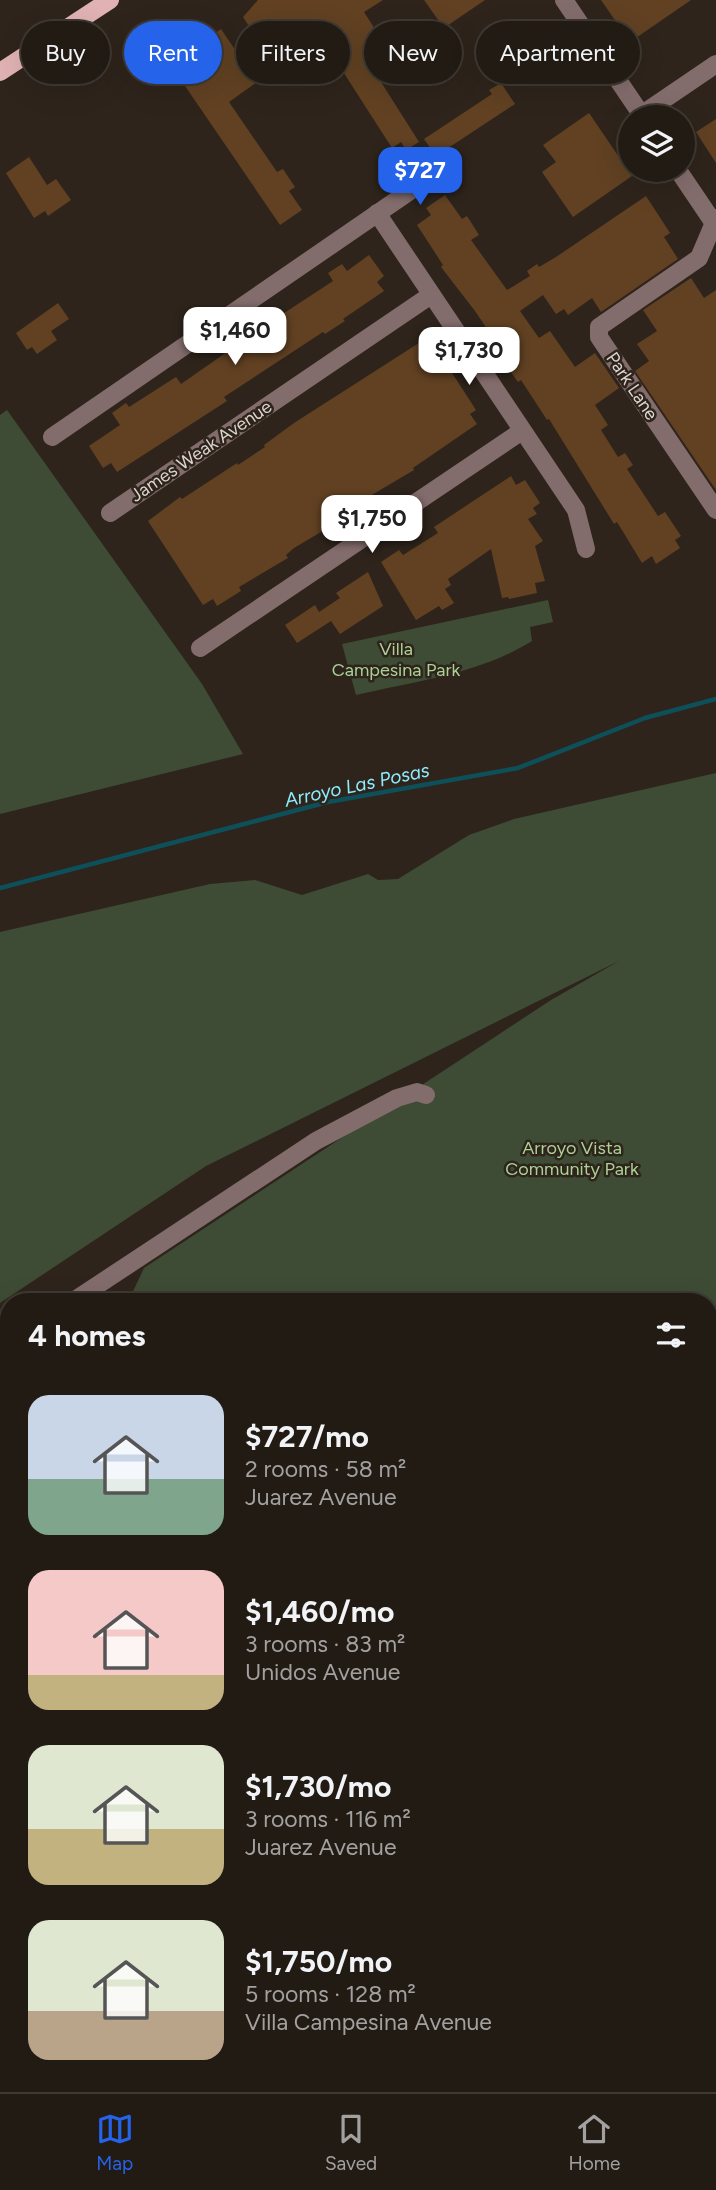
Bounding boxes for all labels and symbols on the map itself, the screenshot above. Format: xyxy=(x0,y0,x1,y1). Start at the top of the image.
pin: $727 xyxy=(379,148,461,207)
pin: $1,460 xyxy=(178,308,292,367)
pin: $1,730 xyxy=(412,328,526,387)
street label: Park Lane xyxy=(601,348,663,424)
street label: James Weak Avenue xyxy=(126,395,276,507)
pin: $1,750 xyxy=(315,496,429,555)
park label: Villa Campesina Park xyxy=(332,638,460,681)
water label: Arroyo Las Posas xyxy=(281,758,432,812)
park label: Arroyo Vista Community Park xyxy=(505,1137,639,1180)

